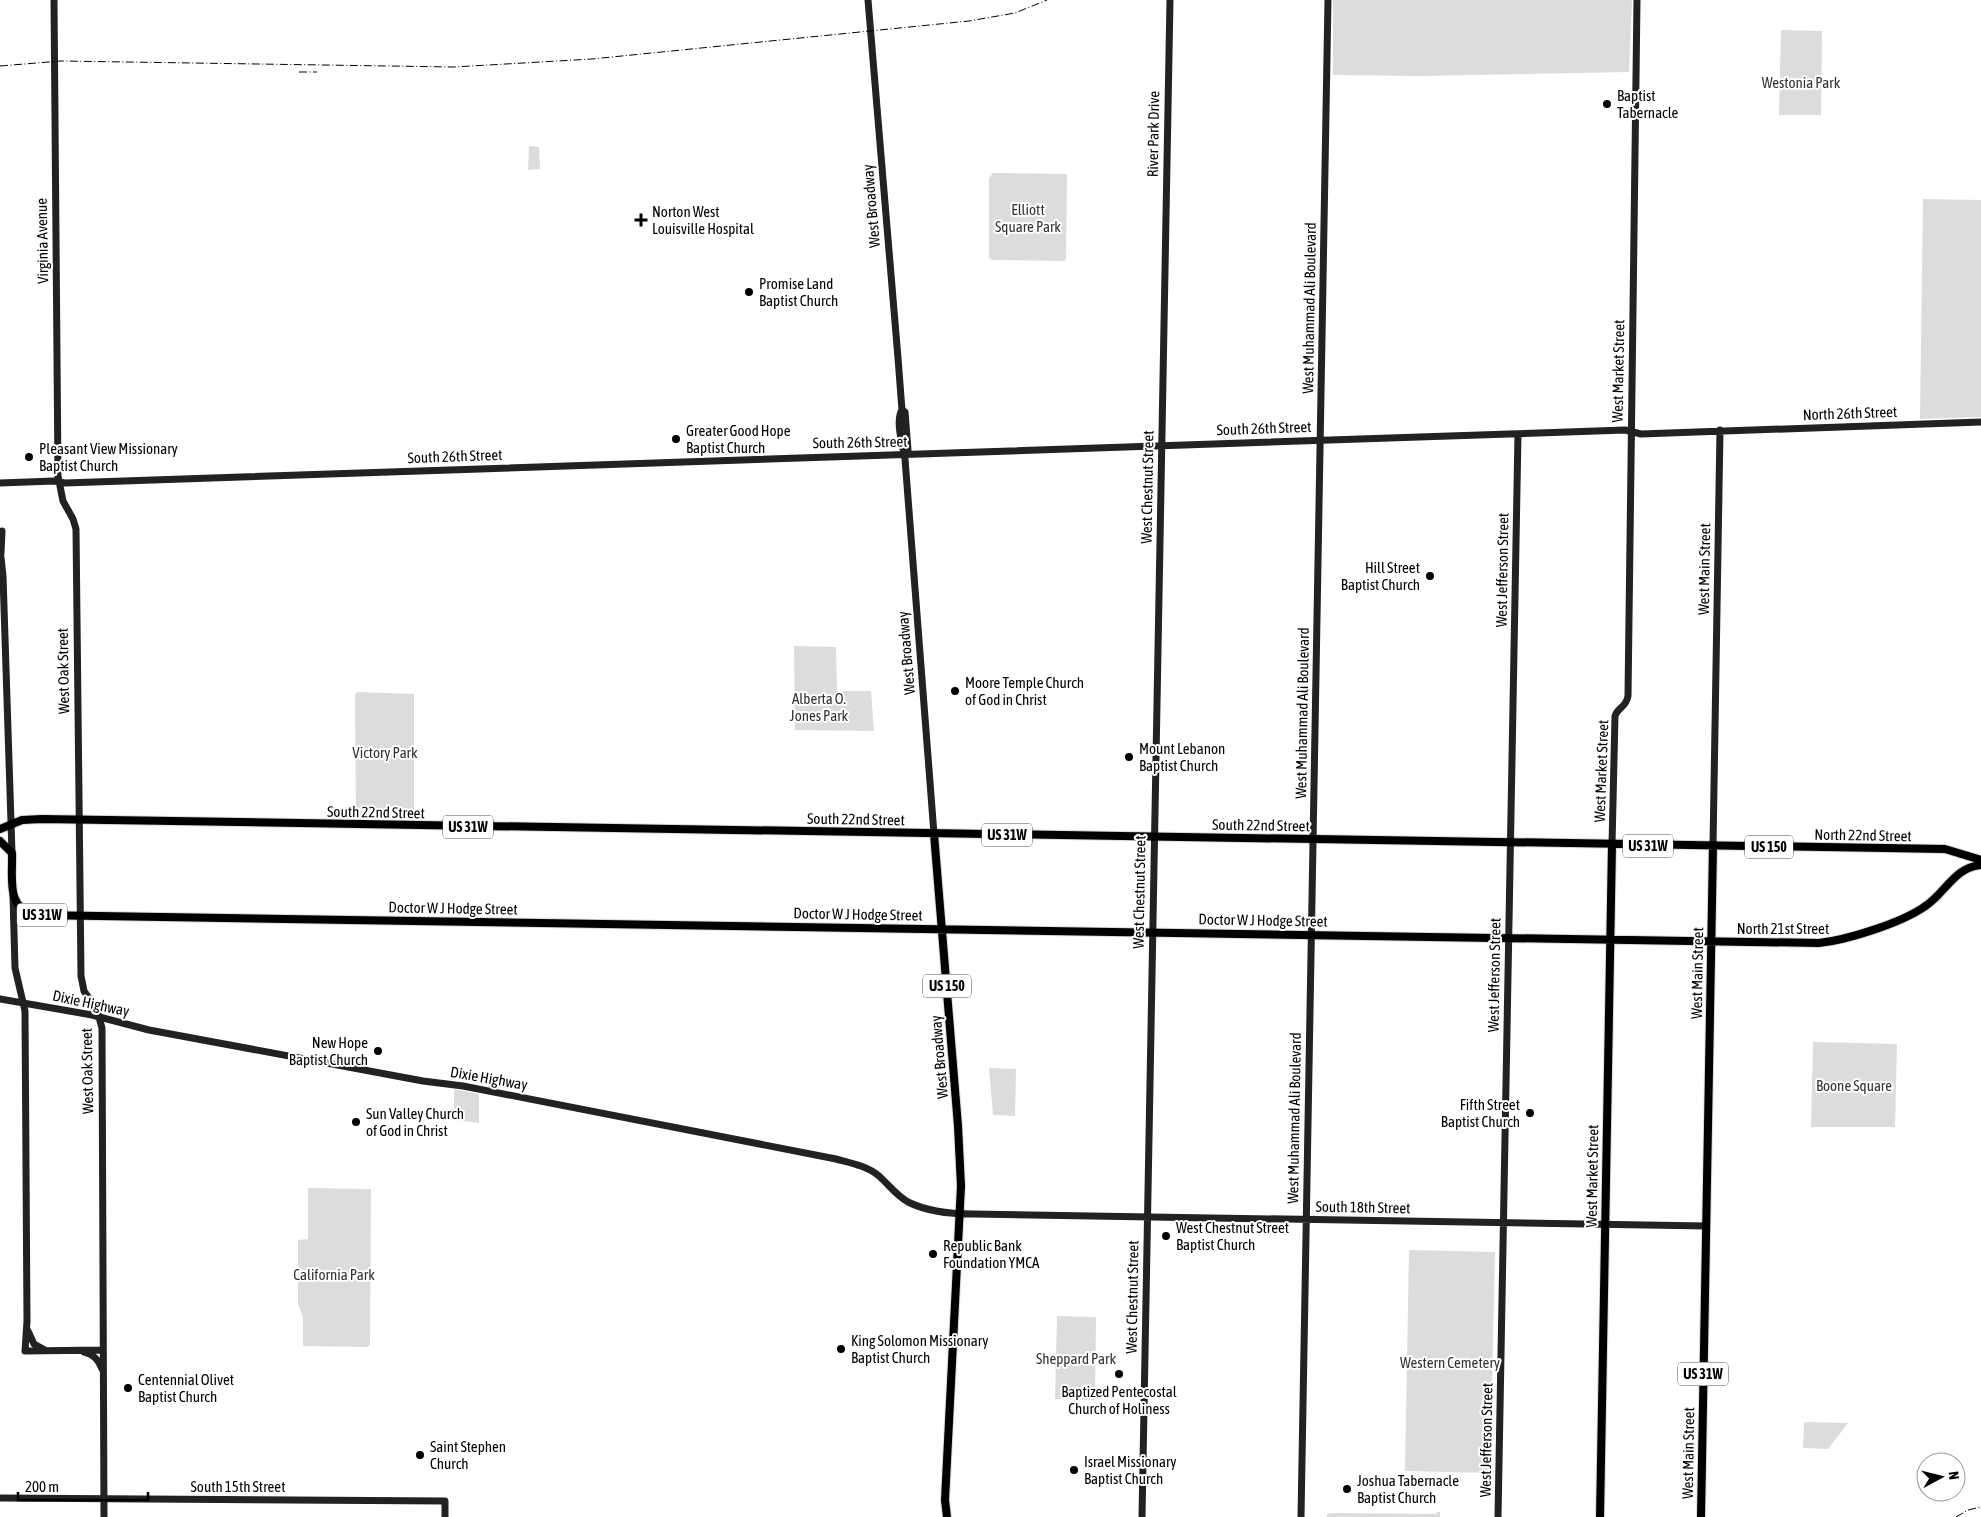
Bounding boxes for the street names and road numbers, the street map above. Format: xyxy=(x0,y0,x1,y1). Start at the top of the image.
street label: River Park Drive xyxy=(1144,90,1162,177)
street label: West Broadway xyxy=(859,164,883,248)
street label: Virginia Avenue xyxy=(33,198,51,284)
street label: West Muhammad Ali Boulevard xyxy=(1299,222,1319,394)
street label: West Market Street xyxy=(1609,319,1627,423)
street label: North 26th Street xyxy=(1802,403,1898,423)
street label: South 26th Street xyxy=(1216,418,1312,438)
street label: West Chestnut Street xyxy=(1138,430,1156,544)
street label: South 26th Street xyxy=(812,433,908,451)
street label: South 26th Street xyxy=(407,446,503,466)
street label: West Jefferson Street xyxy=(1493,513,1511,627)
street label: West Main Street xyxy=(1695,523,1713,615)
street label: West Broadway xyxy=(894,611,918,695)
street label: West Muhammad Ali Boulevard xyxy=(1292,627,1312,799)
street label: West Oak Street xyxy=(54,628,72,714)
street label: West Market Street xyxy=(1591,719,1611,823)
street label: South 22nd Street xyxy=(327,803,425,821)
street label: South 22nd Street xyxy=(807,810,905,828)
road number: US 31W xyxy=(443,816,493,839)
street label: South 22nd Street xyxy=(1212,816,1310,834)
road number: US 31W xyxy=(982,824,1032,846)
street label: North 22nd Street xyxy=(1814,826,1912,844)
road number: US 31W xyxy=(1623,834,1673,858)
street label: West Chestnut Street xyxy=(1130,835,1148,949)
road number: US 150 xyxy=(1745,836,1793,859)
street label: Doctor W J Hodge Street xyxy=(388,898,518,918)
road number: US 31W xyxy=(17,904,67,926)
street label: Doctor W J Hodge Street xyxy=(793,904,923,924)
street label: Doctor W J Hodge Street xyxy=(1198,910,1328,930)
street label: West Jefferson Street xyxy=(1485,918,1503,1032)
street label: North 21st Street xyxy=(1737,920,1829,937)
street label: West Main Street xyxy=(1688,927,1706,1019)
road number: US 150 xyxy=(923,974,971,998)
street label: Dixie Highway xyxy=(51,987,131,1019)
street label: West Broadway xyxy=(927,1015,951,1099)
street label: West Oak Street xyxy=(78,1028,96,1114)
street label: West Muhammad Ali Boulevard xyxy=(1284,1032,1304,1204)
street label: Dixie Highway xyxy=(449,1063,529,1093)
street label: West Market Street xyxy=(1583,1124,1601,1228)
street label: South 18th Street xyxy=(1315,1198,1411,1216)
street label: West Chestnut Street xyxy=(1123,1240,1141,1354)
road number: US 31W xyxy=(1678,1362,1728,1386)
street label: West Jefferson Street xyxy=(1477,1383,1495,1497)
street label: West Main Street xyxy=(1679,1407,1697,1499)
street label: South 15th Street xyxy=(191,1478,285,1495)

